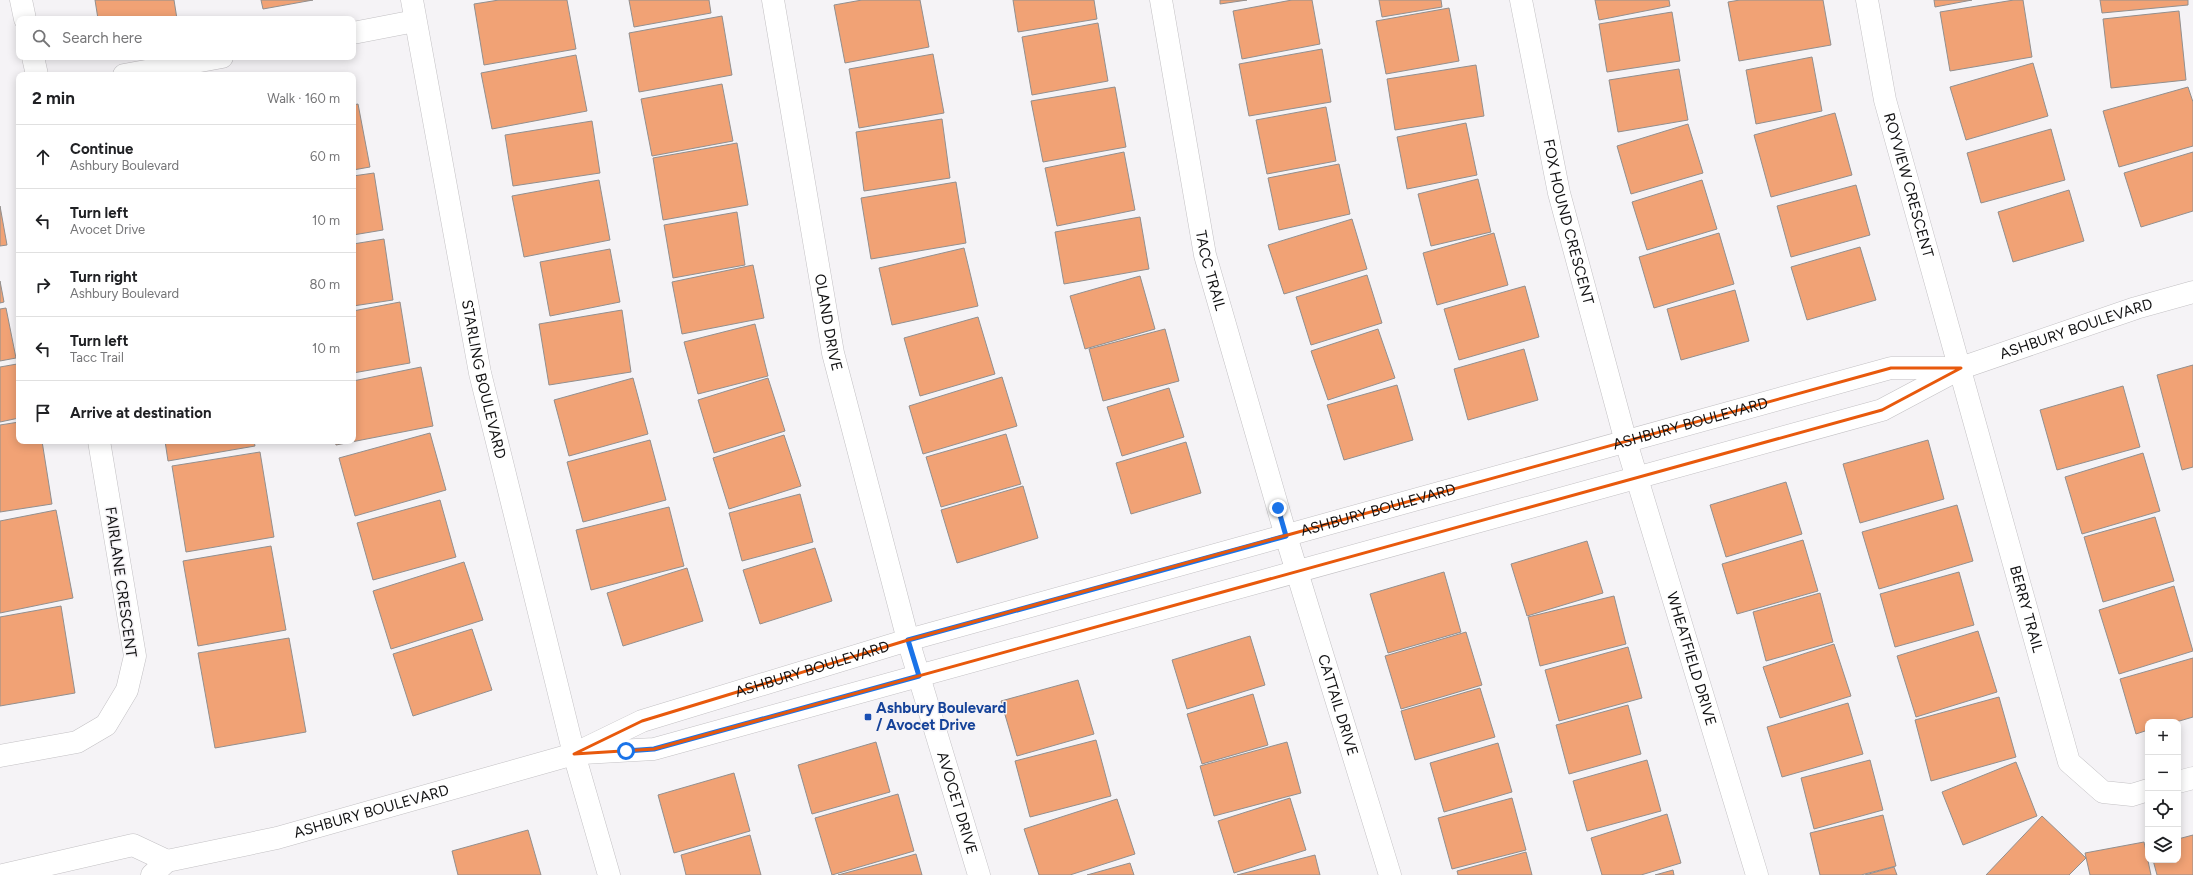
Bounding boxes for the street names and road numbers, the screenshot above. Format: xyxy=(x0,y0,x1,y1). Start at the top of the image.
street label: ROYVIEW CRESCENT xyxy=(1880,111,1938,260)
street label: FOX HOUND CRESCENT xyxy=(1540,138,1598,307)
street label: TACC TRAIL xyxy=(1192,229,1230,313)
street label: OLAND DRIVE xyxy=(811,272,846,373)
street label: ASHBURY BOULEVARD xyxy=(1997,295,2154,363)
street label: STARLING BOULEVARD xyxy=(458,298,510,461)
street label: ASHBURY BOULEVARD xyxy=(1611,393,1770,454)
street label: ASHBURY BOULEVARD xyxy=(1298,480,1458,540)
street label: FAIRLANE CRESCENT xyxy=(102,506,141,659)
street label: BERRY TRAIL xyxy=(2006,564,2047,655)
street label: WHEATFIELD DRIVE xyxy=(1663,590,1720,728)
street label: ASHBURY BOULEVARD xyxy=(733,637,891,701)
street label: CATTAIL DRIVE xyxy=(1314,652,1362,758)
street label: AVOCET DRIVE xyxy=(933,750,981,857)
street label: ASHBURY BOULEVARD xyxy=(292,781,451,842)

